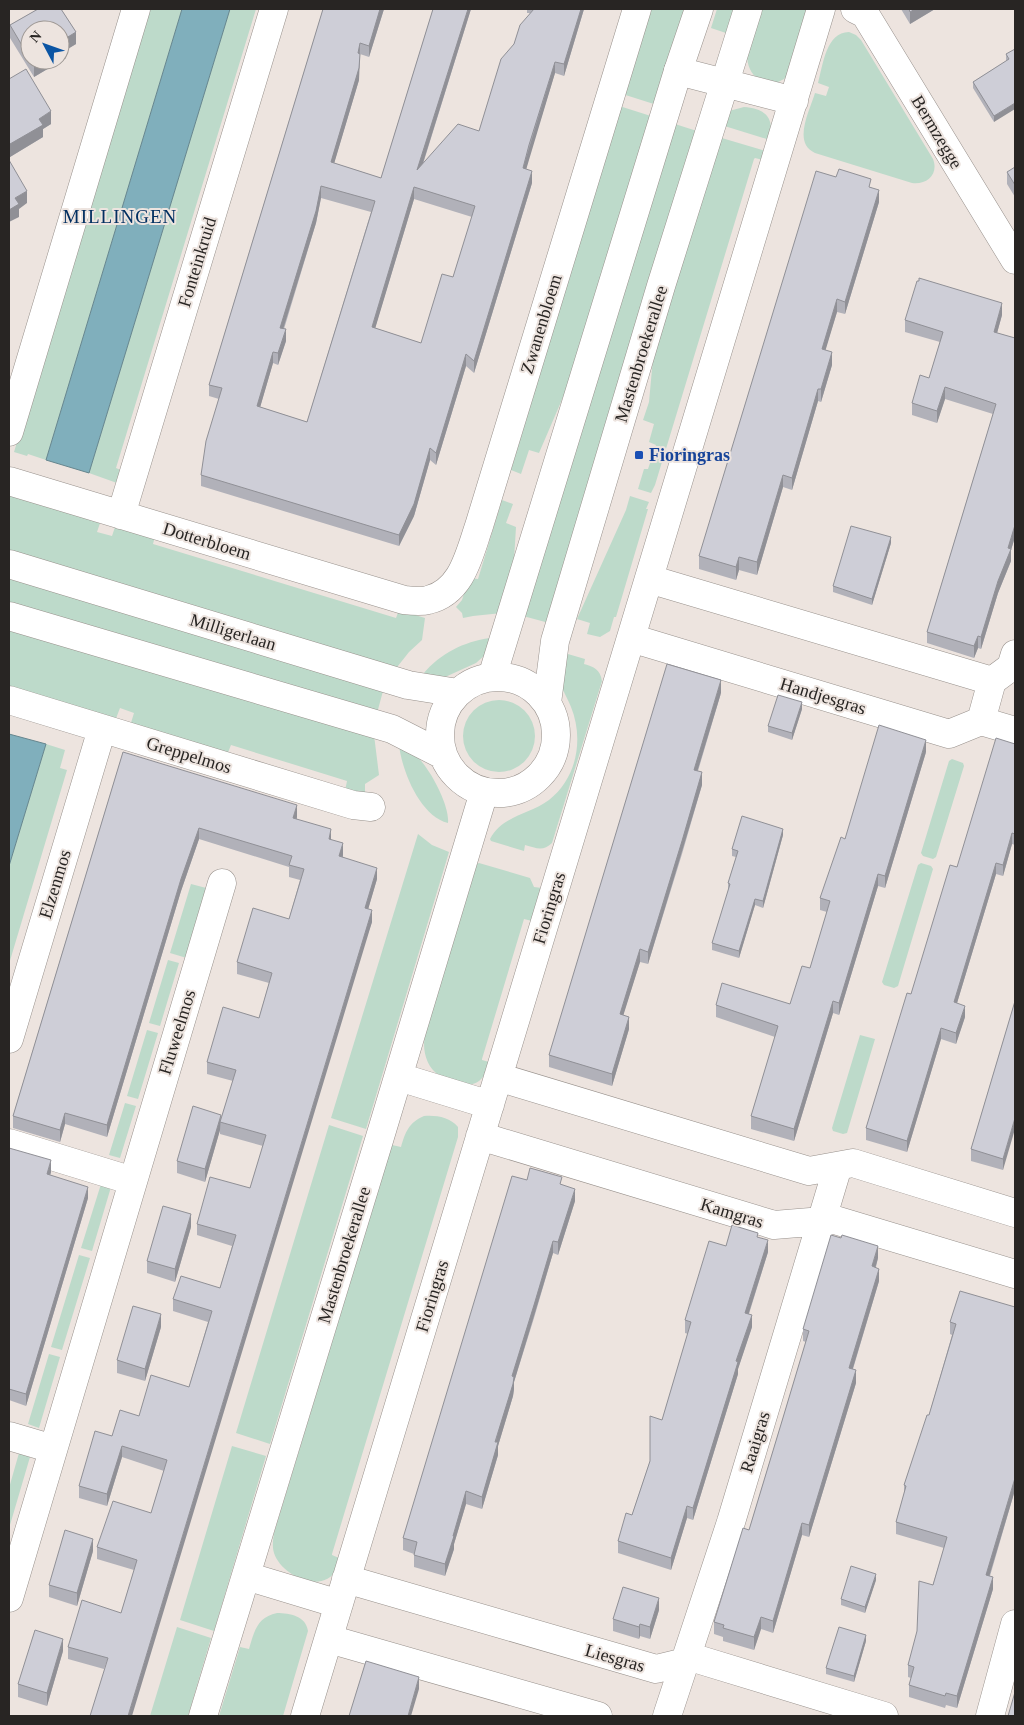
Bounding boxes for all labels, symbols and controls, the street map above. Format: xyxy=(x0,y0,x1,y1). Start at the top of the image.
north arrow xyxy=(20,20,70,70)
text: N xyxy=(27,28,45,46)
street label: Bermzegge xyxy=(907,92,967,172)
district label: MILLINGEN xyxy=(63,206,177,227)
street label: Fonteinkruid xyxy=(174,215,220,309)
street label: Zwanenbloem xyxy=(516,272,566,376)
street label: Mastenbroekerallee xyxy=(611,283,671,425)
place label: Fioringras xyxy=(649,445,730,465)
marker: Fioringras xyxy=(633,449,645,461)
street label: Dotterbloem xyxy=(161,518,253,564)
street label: Milligerlaan xyxy=(188,609,278,655)
street label: Handjesgras xyxy=(778,673,868,719)
street label: Greppelmos xyxy=(144,733,234,777)
street label: Elzenmos xyxy=(35,847,75,921)
street label: Fioringras xyxy=(529,870,569,946)
street label: Fluweelmos xyxy=(155,987,199,1077)
street label: Mastenbroekerallee xyxy=(314,1184,374,1326)
street label: Kamgras xyxy=(698,1194,766,1232)
street label: Fioringras xyxy=(412,1258,452,1334)
street label: Raaigras xyxy=(736,1409,774,1475)
street label: Liesgras xyxy=(583,1640,647,1676)

